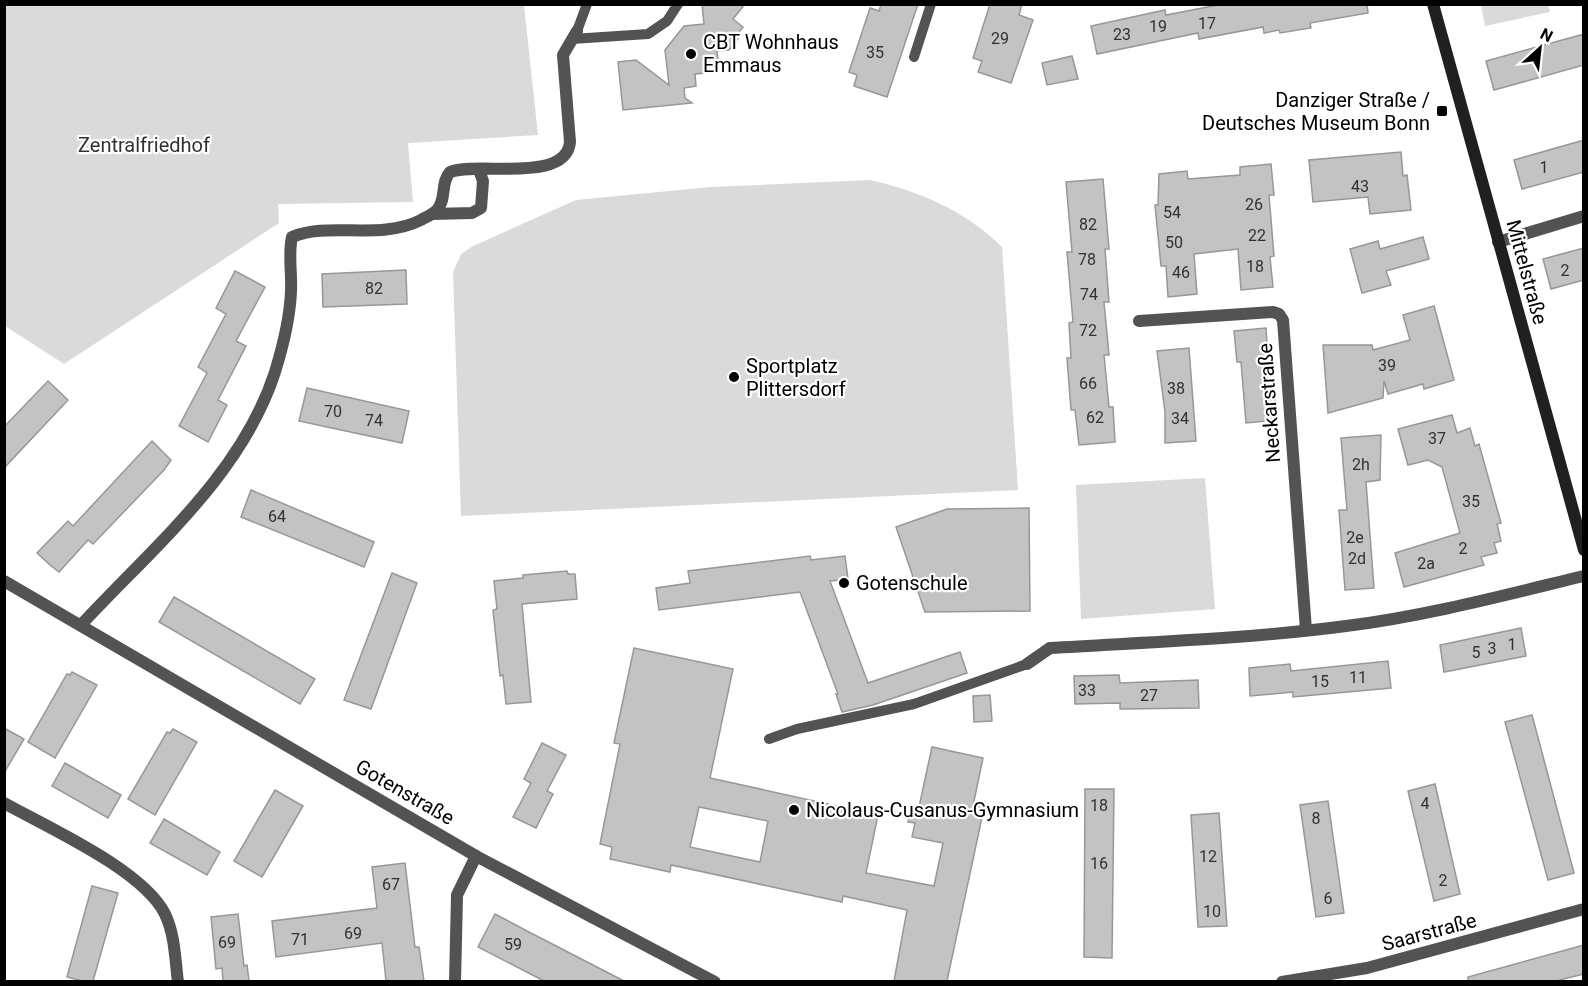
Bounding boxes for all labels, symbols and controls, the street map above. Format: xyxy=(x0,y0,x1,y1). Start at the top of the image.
house number: 17 xyxy=(1198,14,1216,33)
house number: 19 xyxy=(1149,17,1167,36)
north arrow xyxy=(1510,18,1570,78)
text: N xyxy=(1537,24,1556,46)
house number: 23 xyxy=(1113,25,1131,44)
house number: 29 xyxy=(991,29,1009,48)
place label: CBT Wohnhaus Emmaus xyxy=(703,30,839,77)
house number: 35 xyxy=(866,43,884,62)
marker: CBT Wohnhaus Emmaus xyxy=(684,47,698,61)
place label: Danziger Straße / Deutsches Museum Bonn xyxy=(1202,88,1430,135)
marker: Danziger Straße / Deutsches Museum Bonn xyxy=(1435,104,1449,118)
park label: Zentralfriedhof xyxy=(78,133,210,157)
house number: 1 xyxy=(1540,158,1549,177)
house number: 43 xyxy=(1351,177,1369,196)
house number: 26 xyxy=(1245,195,1263,214)
house number: 54 xyxy=(1163,203,1181,222)
house number: 82 xyxy=(1079,215,1097,234)
street label: Mittelstraße xyxy=(1501,217,1553,327)
house number: 22 xyxy=(1248,226,1266,245)
house number: 50 xyxy=(1165,233,1183,252)
house number: 78 xyxy=(1078,250,1096,269)
house number: 18 xyxy=(1246,257,1264,276)
house number: 2 xyxy=(1561,261,1570,280)
house number: 46 xyxy=(1172,263,1190,282)
house number: 82 xyxy=(365,279,383,298)
house number: 74 xyxy=(1080,285,1098,304)
house number: 72 xyxy=(1079,321,1097,340)
street label: Neckarstraße xyxy=(1253,342,1285,464)
place label: Sportplatz Plittersdorf xyxy=(746,354,846,401)
house number: 39 xyxy=(1378,356,1396,375)
marker: Sportplatz Plittersdorf xyxy=(727,370,741,384)
house number: 66 xyxy=(1079,374,1097,393)
house number: 38 xyxy=(1167,379,1185,398)
house number: 70 xyxy=(324,402,342,421)
house number: 62 xyxy=(1086,408,1104,427)
house number: 34 xyxy=(1171,409,1189,428)
house number: 74 xyxy=(365,411,383,430)
house number: 37 xyxy=(1428,429,1446,448)
house number: 2h xyxy=(1352,455,1370,474)
house number: 35 xyxy=(1462,492,1480,511)
house number: 64 xyxy=(268,507,286,526)
house number: 2e xyxy=(1346,528,1364,547)
house number: 2 xyxy=(1459,539,1468,558)
house number: 2d xyxy=(1348,549,1366,568)
house number: 2a xyxy=(1417,554,1435,573)
place label: Gotenschule xyxy=(856,571,968,595)
marker: Gotenschule xyxy=(837,576,851,590)
house number: 1 xyxy=(1508,635,1517,654)
house number: 3 xyxy=(1488,639,1497,658)
house number: 5 xyxy=(1472,643,1481,662)
house number: 11 xyxy=(1349,668,1367,687)
house number: 15 xyxy=(1311,672,1329,691)
house number: 33 xyxy=(1078,681,1096,700)
house number: 27 xyxy=(1140,686,1158,705)
street label: Gotenstraße xyxy=(351,754,459,830)
house number: 4 xyxy=(1421,794,1430,813)
house number: 18 xyxy=(1090,796,1108,815)
place label: Nicolaus-Cusanus-Gymnasium xyxy=(806,798,1079,822)
marker: Nicolaus-Cusanus-Gymnasium xyxy=(787,803,801,817)
house number: 8 xyxy=(1312,809,1321,828)
house number: 12 xyxy=(1199,847,1217,866)
house number: 16 xyxy=(1090,854,1108,873)
house number: 2 xyxy=(1439,871,1448,890)
house number: 67 xyxy=(382,875,400,894)
house number: 6 xyxy=(1324,889,1333,908)
house number: 10 xyxy=(1203,902,1221,921)
street label: Saarstraße xyxy=(1379,908,1479,956)
house number: 69 xyxy=(344,924,362,943)
house number: 71 xyxy=(291,930,309,949)
house number: 69 xyxy=(218,933,236,952)
house number: 59 xyxy=(504,935,522,954)

